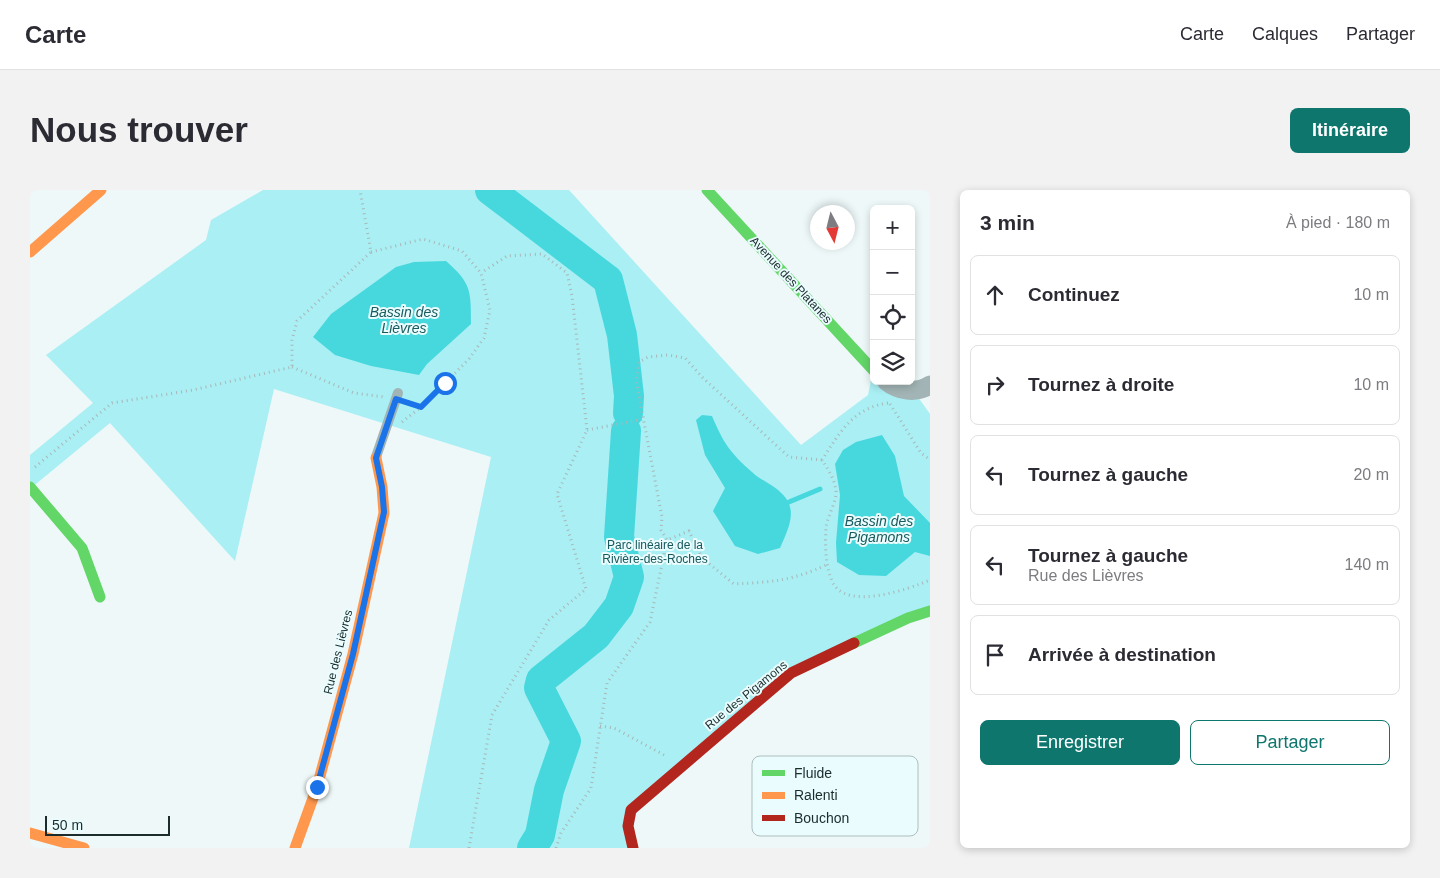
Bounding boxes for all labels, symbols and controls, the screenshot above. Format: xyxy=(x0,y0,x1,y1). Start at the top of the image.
text: Carte xyxy=(25,21,86,48)
text: Carte xyxy=(1180,24,1224,44)
text: Calques xyxy=(1252,24,1318,44)
text: Partager xyxy=(1346,24,1415,44)
button: Itinéraire xyxy=(1290,108,1410,153)
text: Nous trouver xyxy=(30,110,248,149)
north arrow xyxy=(810,205,855,250)
map controls xyxy=(870,205,915,385)
button: + xyxy=(870,205,915,250)
text: 3 min xyxy=(980,211,1035,234)
text: À pied · 180 m xyxy=(1286,214,1390,231)
street label: Avenue des Platanes xyxy=(747,234,835,326)
button: − xyxy=(870,250,915,295)
icon: ahead xyxy=(981,281,1009,309)
text: Continuez xyxy=(1028,284,1120,305)
text: 10 m xyxy=(1353,286,1389,303)
button: locate xyxy=(870,295,915,340)
water label: Bassin des Lièvres xyxy=(370,304,438,336)
button: layers xyxy=(870,340,915,385)
icon: right xyxy=(981,371,1009,399)
route start xyxy=(434,372,457,395)
text: Tournez à droite xyxy=(1028,374,1174,395)
text: 10 m xyxy=(1353,376,1389,393)
icon: left xyxy=(981,461,1009,489)
text: Tournez à gauche xyxy=(1028,464,1188,485)
text: 20 m xyxy=(1353,466,1389,483)
water label: Bassin des Pigamons xyxy=(845,513,913,545)
park label: Parc linéaire de la Rivière-des-Roches xyxy=(602,538,708,566)
text: Tournez à gauche xyxy=(1028,545,1188,566)
icon: left xyxy=(981,551,1009,579)
text: 140 m xyxy=(1345,556,1389,573)
text: Rue des Lièvres xyxy=(1028,567,1144,584)
street label: Rue des Lièvres xyxy=(321,608,355,696)
icon: arrive xyxy=(981,641,1009,669)
text: Arrivée à destination xyxy=(1028,644,1216,665)
street label: Rue des Pigamons xyxy=(702,658,790,732)
button: Enregistrer xyxy=(980,720,1180,765)
button: Partager xyxy=(1190,720,1390,765)
legend xyxy=(752,756,918,836)
text: Fluide xyxy=(794,765,832,781)
route end xyxy=(306,776,329,799)
text: Ralenti xyxy=(794,787,838,803)
text: Bouchon xyxy=(794,810,849,826)
scale bar xyxy=(45,813,170,836)
text: 50 m xyxy=(52,817,83,833)

